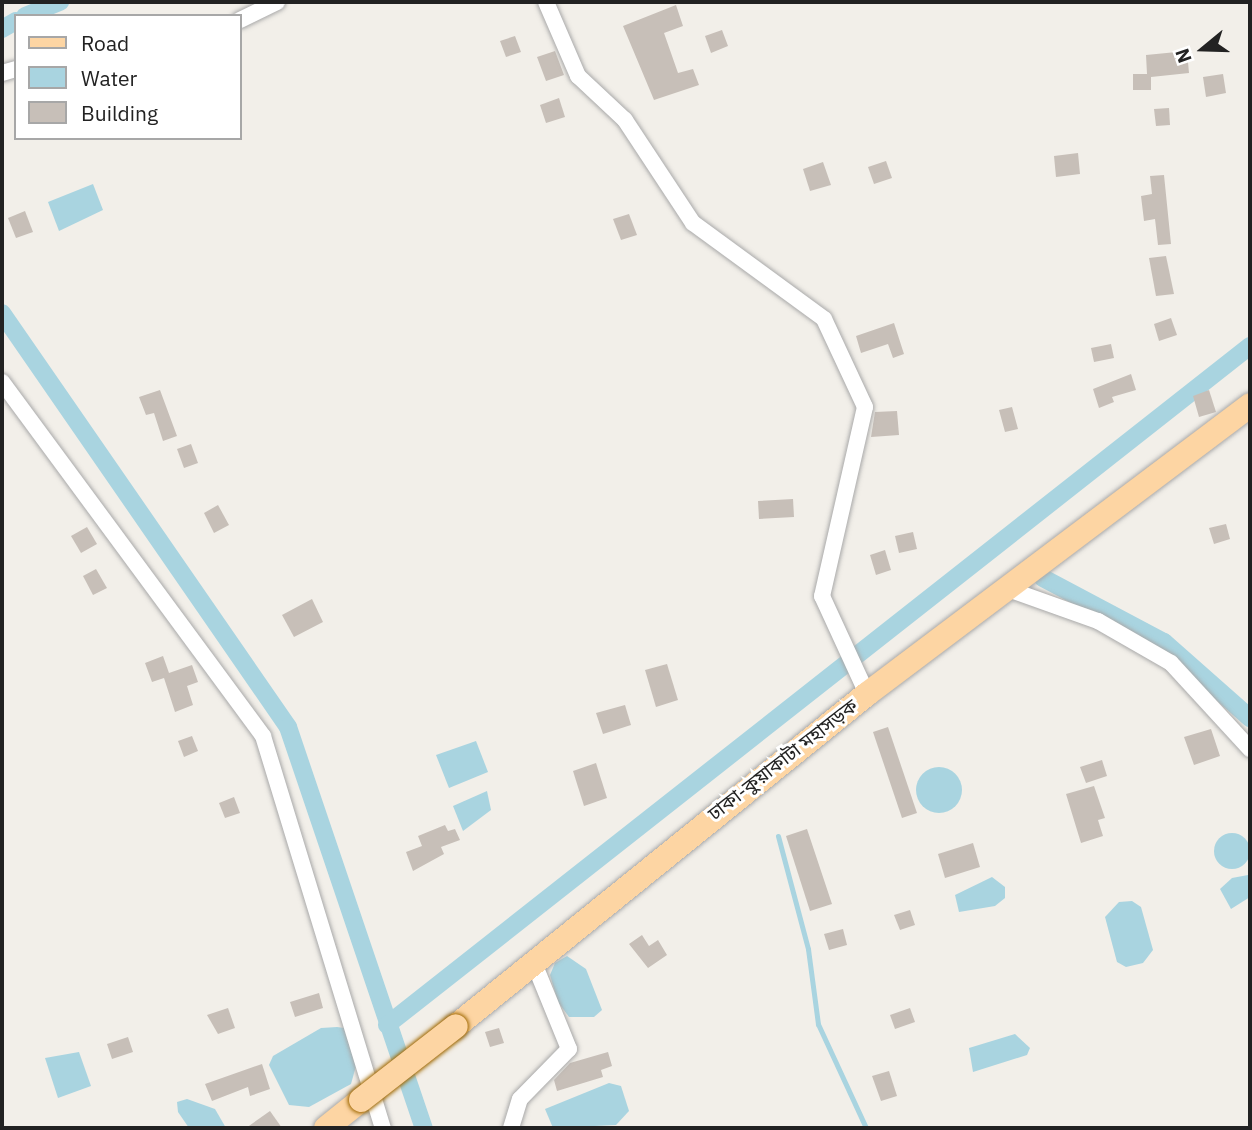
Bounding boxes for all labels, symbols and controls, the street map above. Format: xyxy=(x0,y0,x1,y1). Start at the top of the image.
legend xyxy=(14,14,242,140)
north arrow xyxy=(1168,14,1238,84)
text: Road xyxy=(81,29,129,57)
text: N xyxy=(1170,45,1197,66)
text: Water xyxy=(81,64,137,92)
text: Building xyxy=(81,99,158,127)
street label: ঢাকা-কুয়াকাটা মহাসড়ক xyxy=(704,695,862,825)

